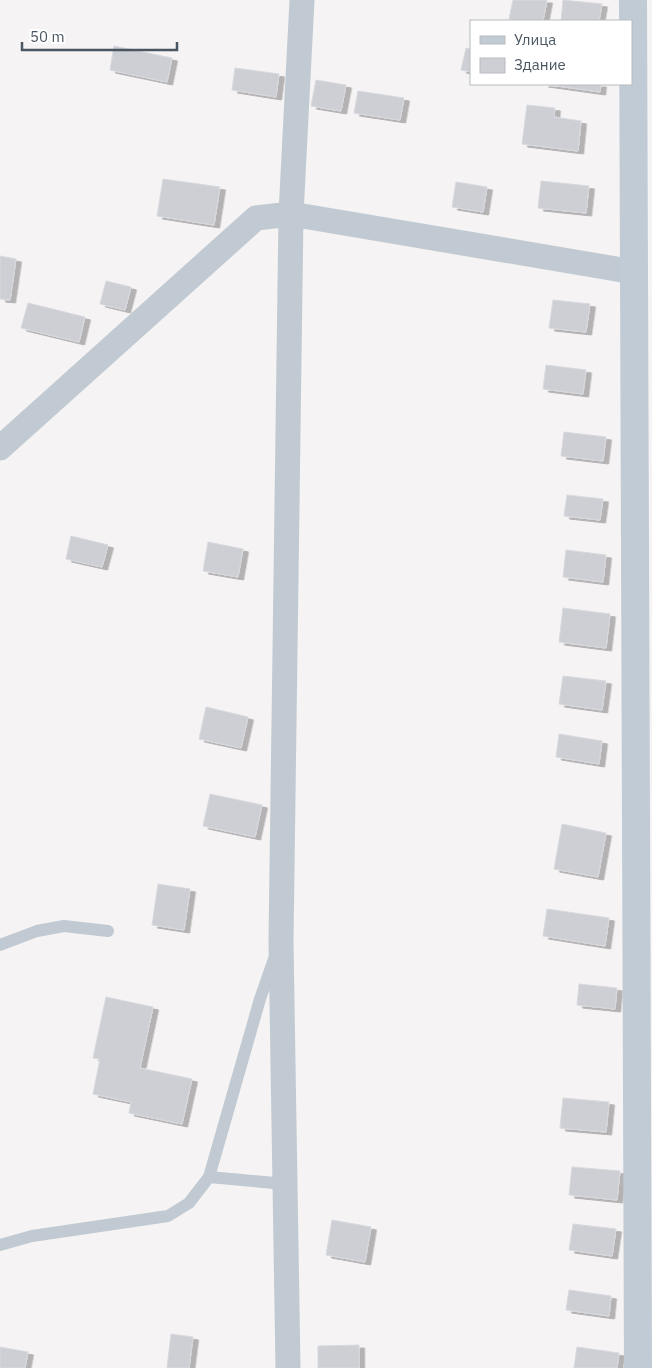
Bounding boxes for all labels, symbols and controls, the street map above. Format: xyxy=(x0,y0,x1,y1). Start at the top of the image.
scale bar xyxy=(22,20,178,52)
legend xyxy=(470,20,632,85)
text: 50 m xyxy=(30,27,65,46)
text: Улица xyxy=(514,30,556,49)
text: Здание xyxy=(514,55,566,74)

